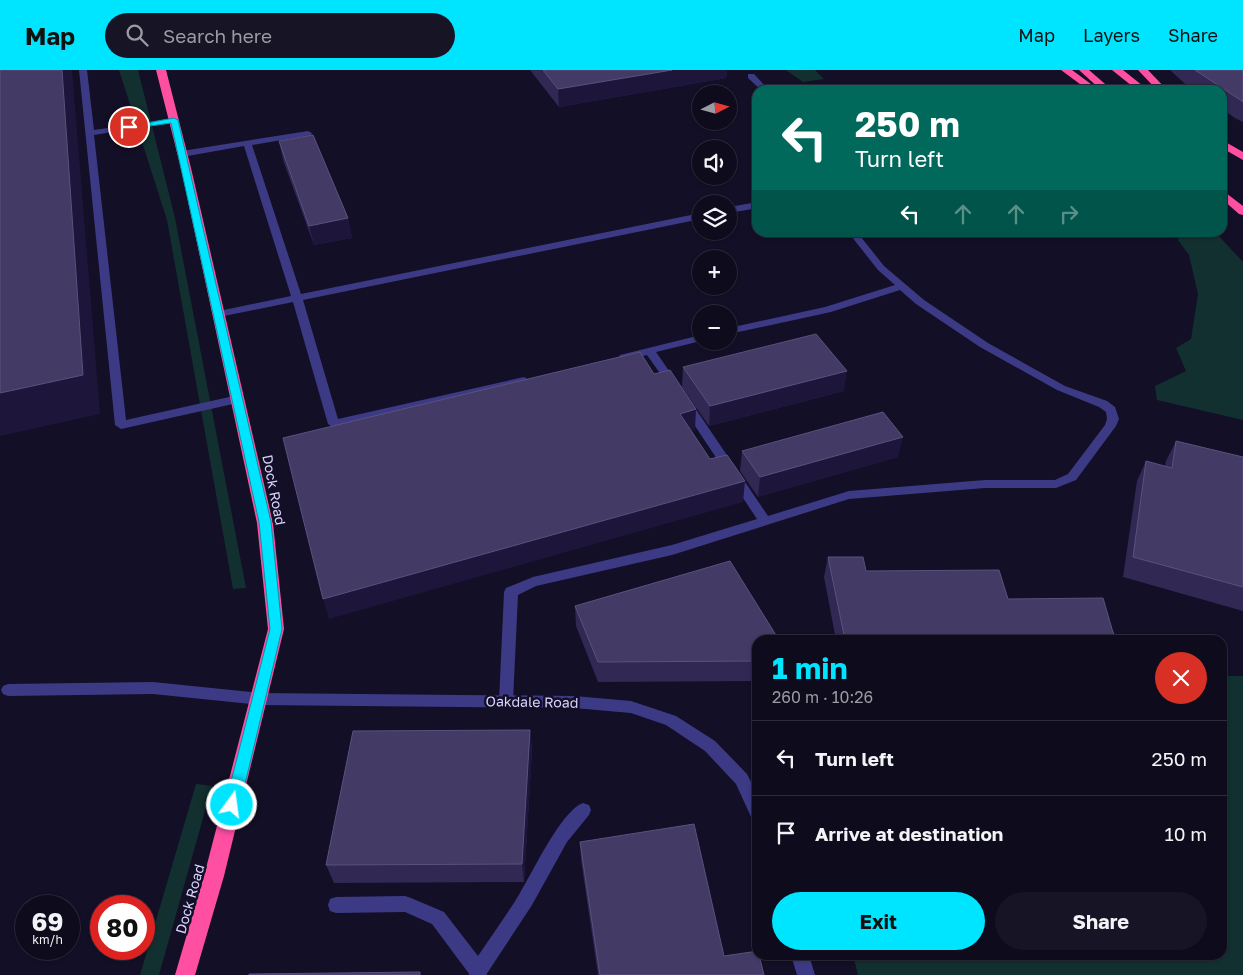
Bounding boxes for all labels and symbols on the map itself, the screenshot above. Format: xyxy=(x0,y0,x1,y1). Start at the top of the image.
north arrow xyxy=(692,85,738,130)
pin xyxy=(108,106,150,148)
street label: Dock Road xyxy=(259,453,290,527)
street label: Oakdale Road xyxy=(486,692,578,711)
position arrow xyxy=(205,778,257,830)
street label: Dock Road xyxy=(171,862,208,936)
speed limit sign: 80 xyxy=(90,895,155,960)

